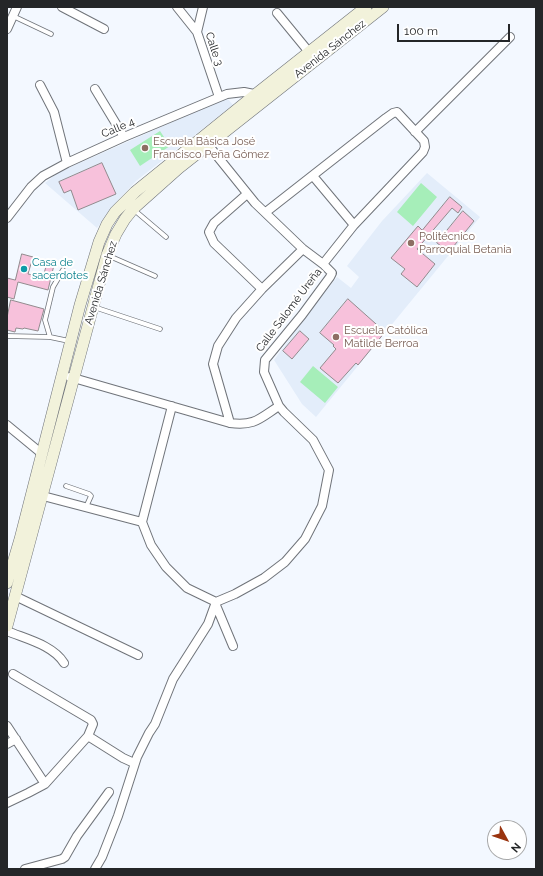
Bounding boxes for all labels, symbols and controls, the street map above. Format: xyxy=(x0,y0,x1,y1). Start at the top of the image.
scale bar xyxy=(399,16,512,42)
street label: Avenida Sánchez xyxy=(292,17,368,81)
text: 100 m xyxy=(404,24,438,38)
street label: Calle 3 xyxy=(202,30,226,68)
street label: Calle 4 xyxy=(99,115,137,141)
place label: Escuela Básica José Francisco Peña Gómez xyxy=(153,135,269,161)
marker: Escuela Básica José Francisco Peña Gómez xyxy=(140,143,150,153)
place label: Politécnico Parroquial Betania xyxy=(419,230,512,256)
marker: Politécnico Parroquial Betania xyxy=(406,238,416,248)
street label: Avenida Sánchez xyxy=(82,239,120,327)
place label: Casa de sacerdotes xyxy=(32,256,88,282)
marker: Casa de sacerdotes xyxy=(19,264,29,274)
street label: Calle Salomé Ureña xyxy=(253,266,325,354)
place label: Escuela Católica Matilde Berroa xyxy=(344,324,428,350)
marker: Escuela Católica Matilde Berroa xyxy=(331,332,341,342)
north arrow xyxy=(487,820,527,860)
text: N xyxy=(508,840,523,855)

